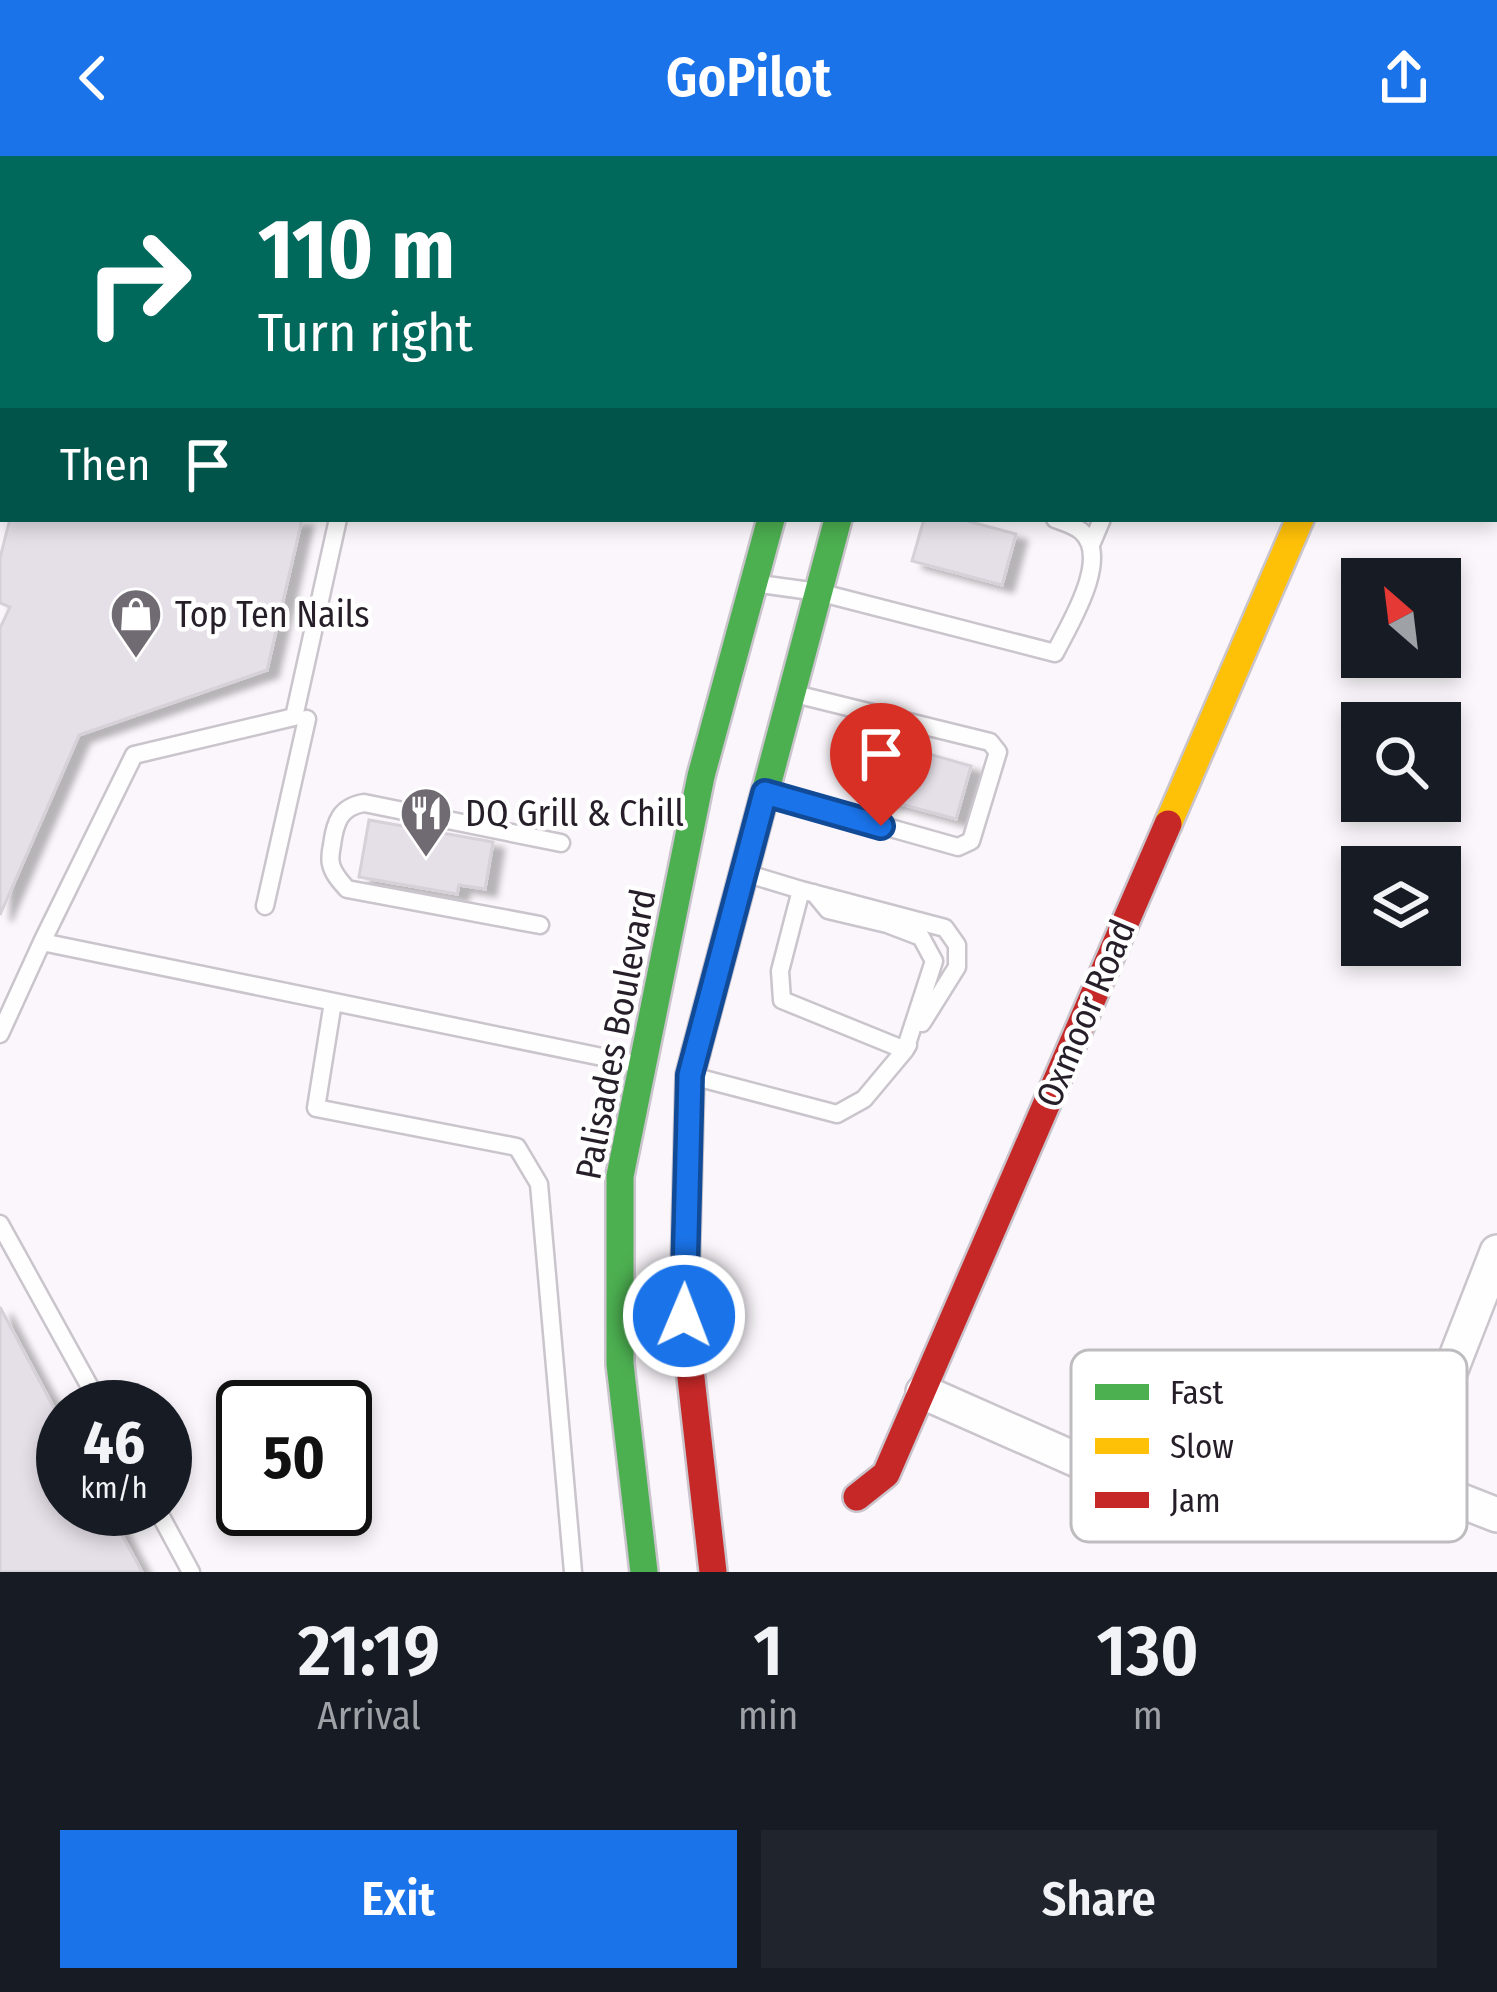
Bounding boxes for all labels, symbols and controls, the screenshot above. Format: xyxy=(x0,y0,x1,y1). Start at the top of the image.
icon: back xyxy=(60,45,126,111)
icon: share xyxy=(1371,45,1437,111)
text: GoPilot xyxy=(666,46,831,110)
text: 110 m xyxy=(258,199,455,300)
icon: right xyxy=(60,204,216,360)
text: Turn right xyxy=(258,301,473,365)
icon: arrive xyxy=(175,432,241,498)
text: Then xyxy=(60,438,151,492)
north arrow xyxy=(1341,558,1461,678)
map controls xyxy=(1341,558,1461,966)
shop icon: Top Ten Nails xyxy=(108,586,164,660)
place label: Top Ten Nails xyxy=(175,593,370,637)
button: search xyxy=(1341,702,1461,822)
pin xyxy=(830,703,932,826)
icon: arrive xyxy=(848,721,914,787)
restaurant icon: DQ Grill & Chill xyxy=(398,785,454,859)
place label: DQ Grill & Chill xyxy=(465,792,684,836)
button: layers xyxy=(1341,846,1461,966)
street label: Palisades Boulevard xyxy=(566,885,666,1183)
street label: Oxmoor Road xyxy=(1027,913,1145,1114)
position arrow xyxy=(621,1253,747,1379)
legend xyxy=(1071,1350,1467,1542)
text: Fast xyxy=(1170,1373,1224,1413)
speed limit sign: 50 xyxy=(216,1380,372,1536)
text: 46 xyxy=(83,1407,145,1479)
text: Slow xyxy=(1170,1427,1234,1467)
text: km/h xyxy=(81,1470,147,1506)
text: Jam xyxy=(1170,1481,1221,1521)
text: 21:19 xyxy=(298,1608,440,1694)
text: 1 xyxy=(753,1608,783,1694)
text: 130 xyxy=(1096,1608,1199,1694)
text: Arrival xyxy=(317,1693,421,1739)
text: min xyxy=(738,1693,798,1739)
text: m xyxy=(1133,1693,1163,1739)
button: Exit xyxy=(60,1830,737,1968)
button: Share xyxy=(761,1830,1437,1968)

